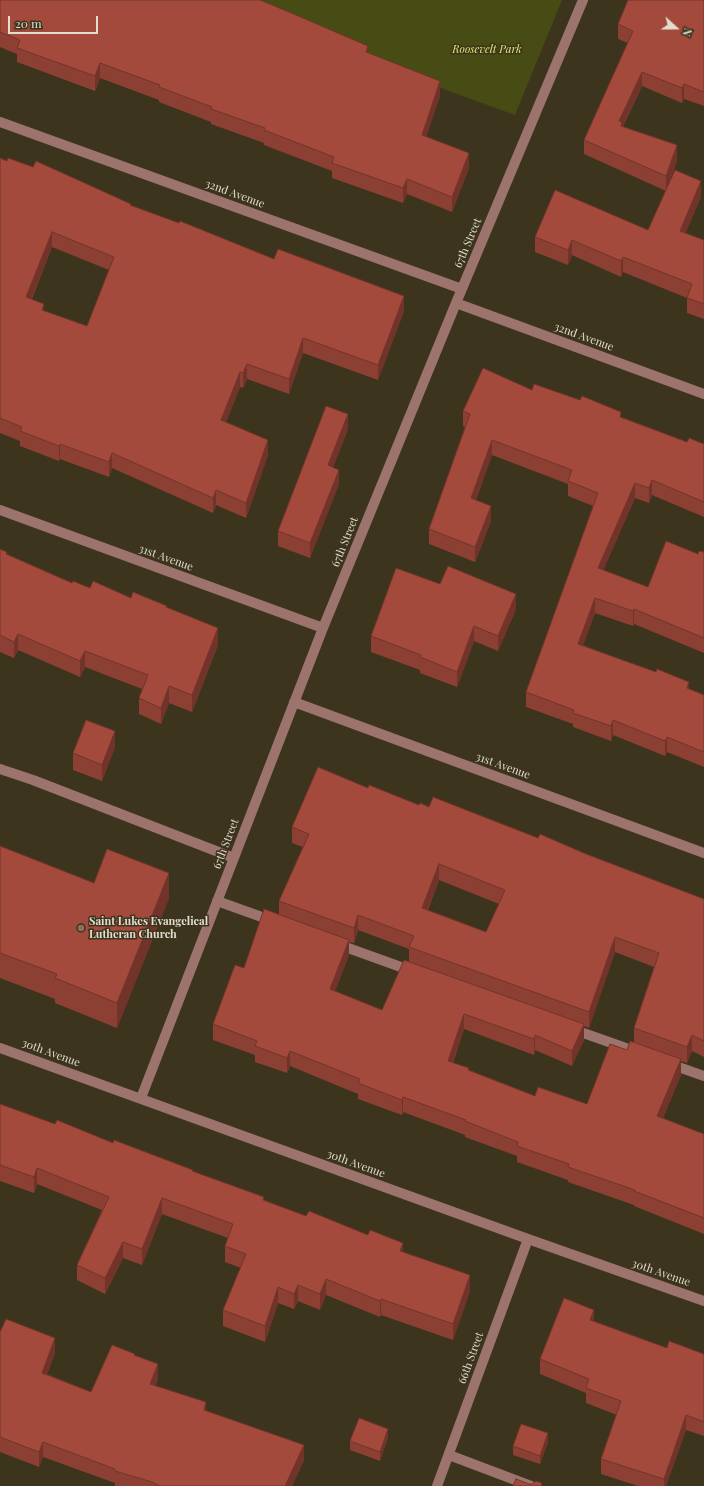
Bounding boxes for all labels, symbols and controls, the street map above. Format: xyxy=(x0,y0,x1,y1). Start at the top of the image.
scale bar xyxy=(10,8,100,34)
north arrow xyxy=(656,8,696,48)
text: 20 m xyxy=(15,15,42,31)
text: N xyxy=(679,26,696,39)
park label: Roosevelt Park xyxy=(452,43,522,57)
street label: 32nd Avenue xyxy=(204,177,266,211)
street label: 67th Street xyxy=(452,216,484,270)
street label: 32nd Avenue xyxy=(553,320,615,354)
street label: 67th Street xyxy=(329,515,361,569)
street label: 31st Avenue xyxy=(137,542,195,574)
street label: 31st Avenue xyxy=(474,750,532,782)
street label: 67th Street xyxy=(210,817,242,871)
place label: Saint Lukes Evangelical Lutheran Church xyxy=(89,915,208,941)
marker: Saint Lukes Evangelical Lutheran Church xyxy=(76,923,86,933)
street label: 30th Avenue xyxy=(20,1036,82,1070)
street label: 30th Avenue xyxy=(325,1147,387,1181)
street label: 30th Avenue xyxy=(630,1257,692,1289)
street label: 66th Street xyxy=(456,1330,486,1386)

